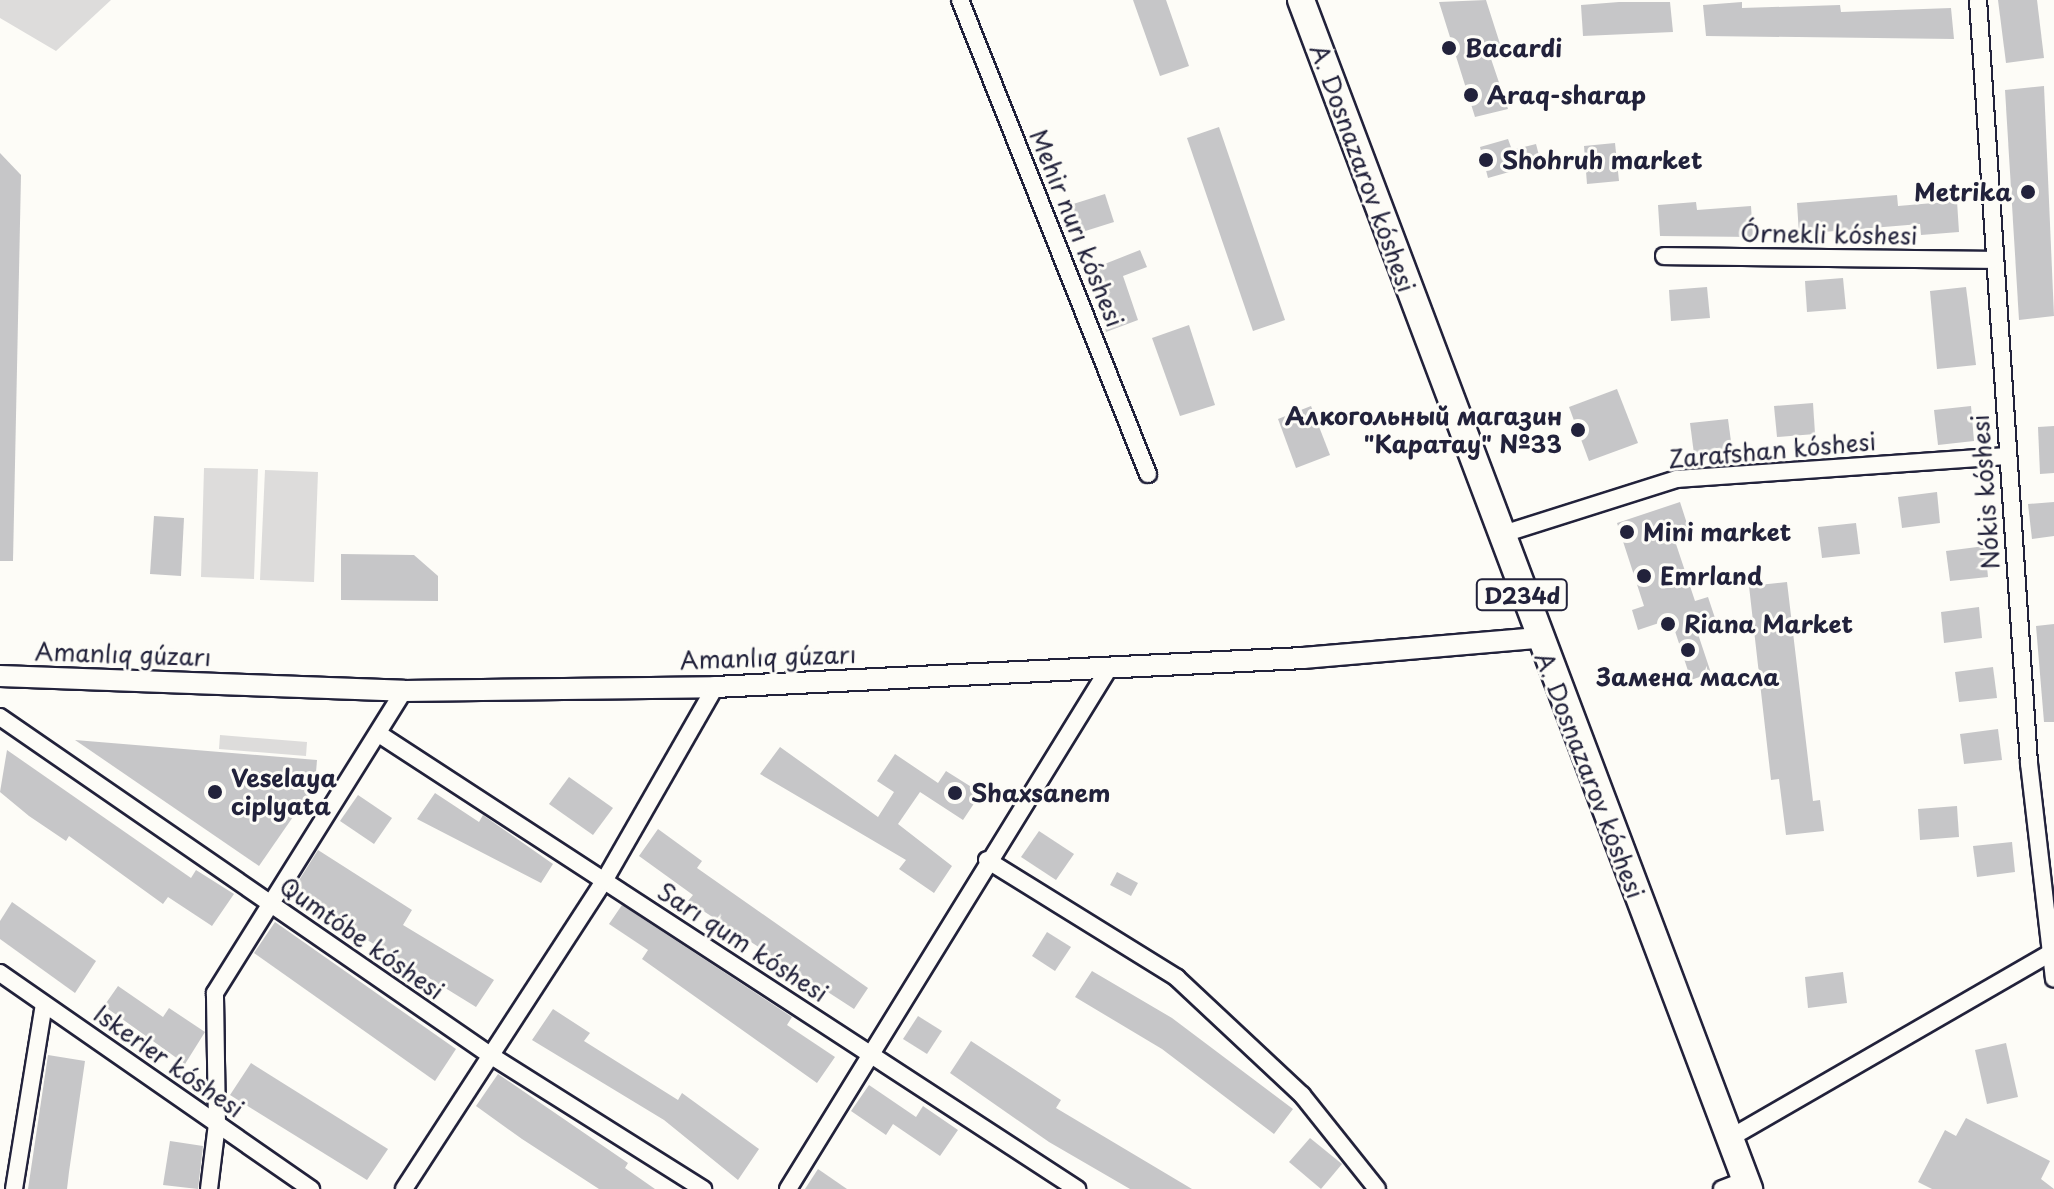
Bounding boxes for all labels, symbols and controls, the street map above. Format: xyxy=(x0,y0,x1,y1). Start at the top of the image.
place label: Bacardi xyxy=(1465,34,1562,62)
marker: Bacardi xyxy=(1440,39,1458,57)
street label: A. Dosnazarov kóshesi xyxy=(1305,40,1421,296)
place label: Araq-sharap xyxy=(1487,81,1646,109)
marker: Araq-sharap xyxy=(1462,86,1480,104)
street label: Mehir nurı kóshesi xyxy=(1024,124,1130,332)
place label: Shohruh market xyxy=(1502,146,1702,174)
marker: Shohruh market xyxy=(1477,151,1495,169)
place label: Metrika xyxy=(1914,178,2012,206)
marker: Metrika xyxy=(2019,183,2037,201)
street label: Órnekli kóshesi xyxy=(1739,218,1919,250)
place label: Алкогольный магазин "Каратау" №33 xyxy=(1285,402,1562,458)
street label: Nókis kóshesi xyxy=(1965,413,2005,571)
marker: Алкогольный магазин "Каратау" №33 xyxy=(1569,421,1587,439)
street label: Zarafshan kóshesi xyxy=(1667,427,1877,473)
place label: Mini market xyxy=(1643,518,1792,546)
marker: Mini market xyxy=(1618,523,1636,541)
place label: Emrland xyxy=(1660,562,1763,590)
marker: Emrland xyxy=(1635,567,1653,585)
road number: D234d xyxy=(1474,577,1570,613)
place label: Riana Market xyxy=(1684,610,1853,638)
marker: Riana Market xyxy=(1659,615,1677,633)
street label: Amanlıq gúzarı xyxy=(34,637,212,671)
street label: Amanlıq gúzarı xyxy=(679,640,857,674)
marker: Замена масла xyxy=(1679,641,1697,659)
street label: A. Dosnazarov kóshesi xyxy=(1530,648,1650,902)
place label: Замена масла xyxy=(1596,663,1780,691)
place label: Veselaya ciplyata xyxy=(231,764,337,820)
place label: Shaxsanem xyxy=(971,779,1111,807)
marker: Veselaya ciplyata xyxy=(206,783,224,801)
marker: Shaxsanem xyxy=(946,784,964,802)
street label: Qumtóbe kóshesi xyxy=(274,870,450,1006)
street label: Sarı qum kóshesi xyxy=(653,877,833,1007)
street label: Iskerler kóshesi xyxy=(88,998,250,1124)

